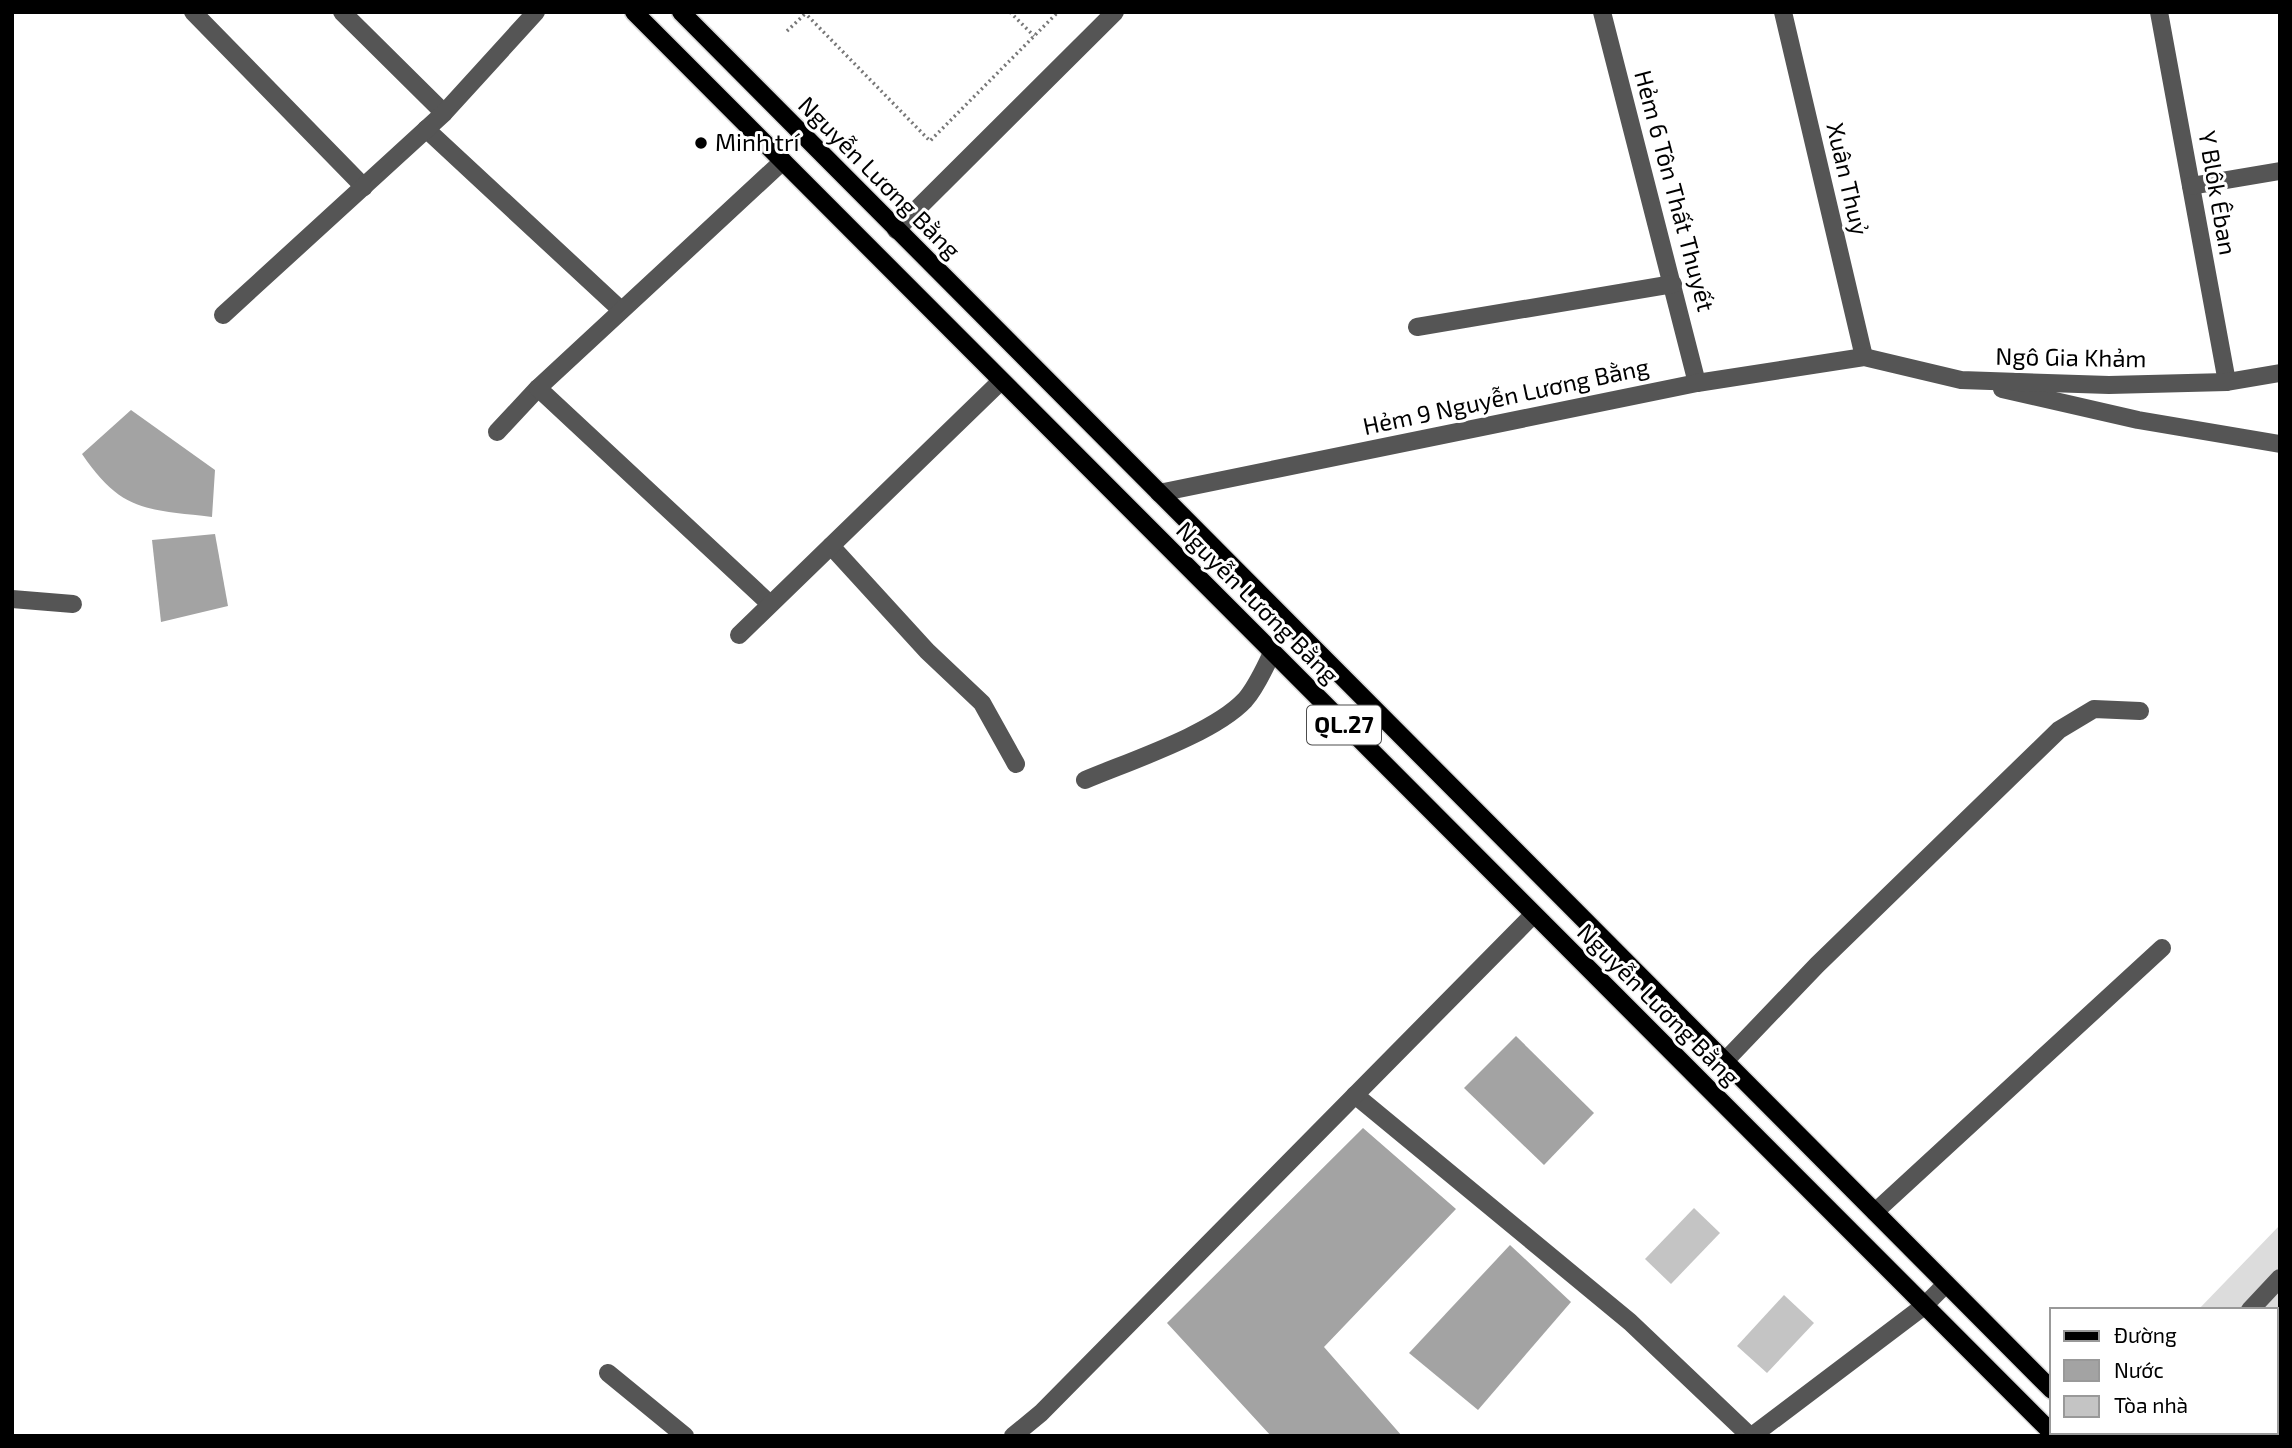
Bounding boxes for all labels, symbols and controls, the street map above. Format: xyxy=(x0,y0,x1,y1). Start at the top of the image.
street label: Hẻm 6 Tôn Thất Thuyết xyxy=(1629,67,1722,314)
street label: Nguyễn Lương Bằng xyxy=(793,90,967,264)
street label: Xuân Thuỷ xyxy=(1821,120,1876,238)
place label: Minh trí xyxy=(715,127,801,156)
street label: Y Blôk Êban xyxy=(2193,128,2244,257)
marker: Minh trí xyxy=(693,135,709,151)
street label: Ngô Gia Khảm xyxy=(1995,341,2147,372)
street label: Hẻm 9 Nguyễn Lương Bằng xyxy=(1360,351,1651,440)
street label: Nguyễn Lương Bằng xyxy=(1171,515,1345,689)
road number: QL.27 xyxy=(1307,706,1381,744)
street label: Nguyễn Lương Bằng xyxy=(1572,917,1746,1091)
legend xyxy=(2050,1308,2278,1434)
text: Đường xyxy=(2114,1322,2177,1347)
text: Nước xyxy=(2114,1357,2164,1382)
text: Tòa nhà xyxy=(2114,1392,2188,1417)

